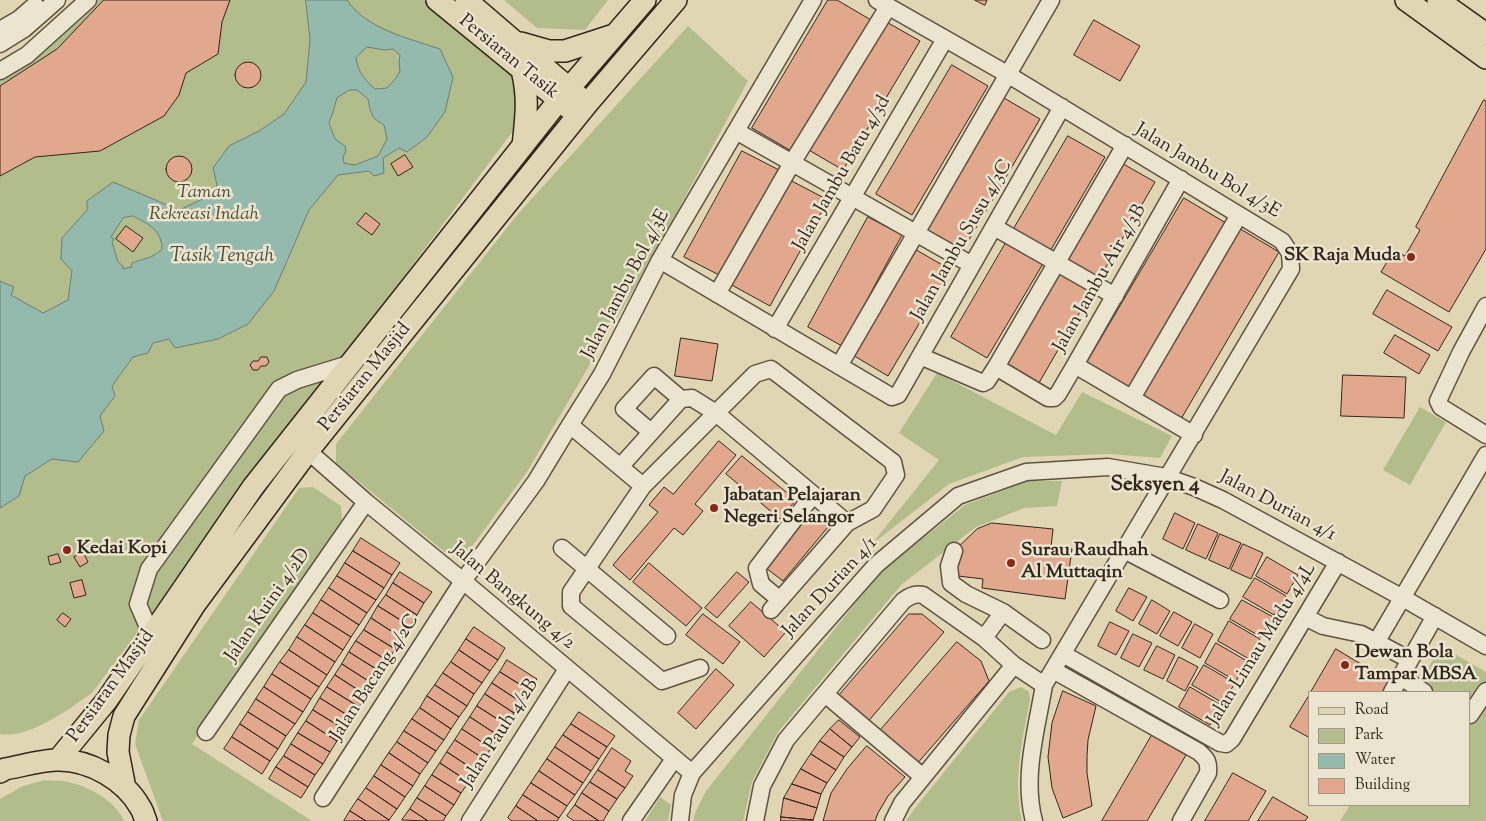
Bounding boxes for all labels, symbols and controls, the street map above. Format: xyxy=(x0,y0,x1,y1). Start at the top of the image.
street label: Persiaran Tasik xyxy=(453,11,563,105)
street label: Jalan Jambu Batu 4/3d xyxy=(789,92,897,256)
street label: Jalan Jambu Bol 4/3E xyxy=(1130,120,1284,224)
street label: Jalan Jambu Susu 4/3C xyxy=(907,156,1019,326)
park label: Taman Rekreasi Indah xyxy=(149,183,259,227)
street label: Jalan Jambu Air 4/3B xyxy=(1050,201,1152,357)
street label: Jalan Jambu Bol 4/3E xyxy=(578,206,676,364)
water label: Tasik Tengah xyxy=(170,246,274,270)
place label: SK Raja Muda xyxy=(1284,246,1401,268)
marker: SK Raja Muda xyxy=(1405,251,1417,263)
street label: Persiaran Masjid xyxy=(315,319,417,437)
street label: Jalan Durian 4/1 xyxy=(1215,467,1339,547)
district label: Seksyen 4 xyxy=(1110,473,1200,499)
place label: Jabatan Pelajaran Negeri Selangor xyxy=(724,486,861,530)
marker: Jabatan Pelajaran Negeri Selangor xyxy=(708,502,720,514)
street label: Jalan Durian 4/1 xyxy=(779,533,883,643)
place label: Kedai Kopi xyxy=(77,539,167,561)
street label: Jalan Bangkung 4/2 xyxy=(445,539,579,655)
place label: Surau Raudhah Al Muttaqin xyxy=(1021,541,1149,585)
marker: Kedai Kopi xyxy=(61,544,73,556)
street label: Jalan Kuini 4/2D xyxy=(221,545,317,667)
marker: Surau Raudhah Al Muttaqin xyxy=(1005,557,1017,569)
street label: Jalan Limau Madu 4/4L xyxy=(1204,559,1322,731)
street label: Jalan Bacang 4/2C xyxy=(327,611,425,745)
street label: Persiaran Masjid xyxy=(64,626,160,748)
place label: Dewan Bola Tampar MBSA xyxy=(1355,643,1477,687)
marker: Dewan Bola Tampar MBSA xyxy=(1339,659,1351,671)
street label: Jalan Pauh 4/2B xyxy=(457,675,545,793)
legend xyxy=(1308,691,1471,806)
text: Road xyxy=(1355,700,1389,721)
text: Park xyxy=(1355,725,1384,746)
text: Water xyxy=(1355,750,1395,771)
text: Building xyxy=(1355,775,1410,796)

